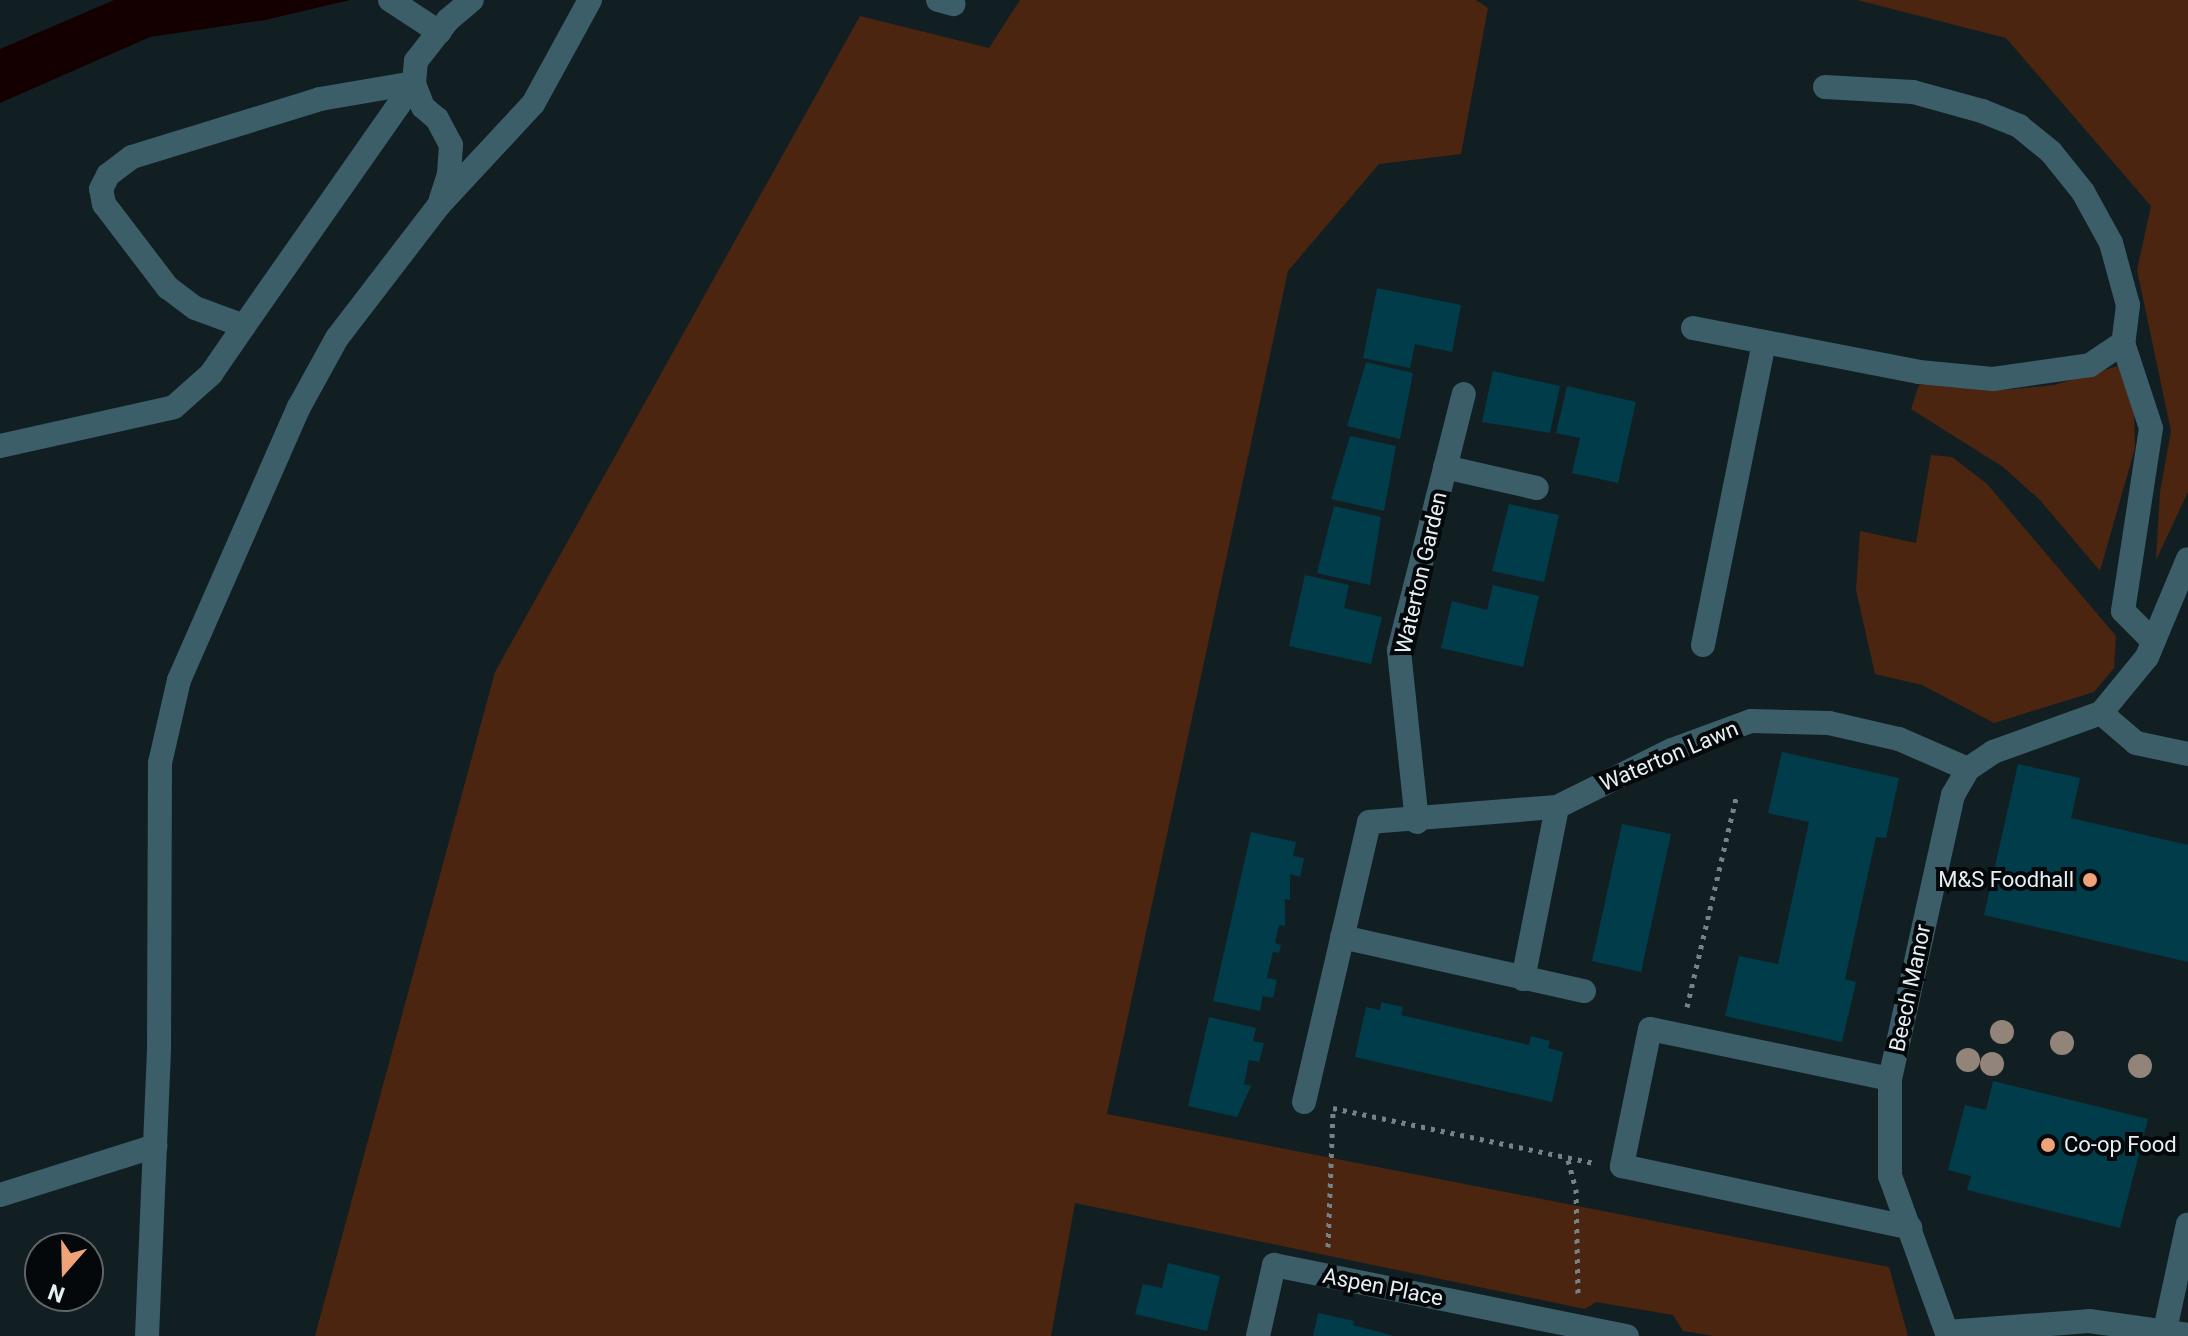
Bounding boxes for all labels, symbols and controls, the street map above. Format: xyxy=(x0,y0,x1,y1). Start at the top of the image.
street label: Waterton Garden xyxy=(1390,489,1452,657)
street label: Waterton Lawn xyxy=(1596,715,1742,797)
place label: M&S Foodhall xyxy=(1938,867,2074,893)
marker: M&S Foodhall xyxy=(2081,871,2099,889)
street label: Beech Manor xyxy=(1884,922,1936,1054)
place label: Co-op Food xyxy=(2064,1132,2177,1158)
marker: Co-op Food xyxy=(2039,1136,2057,1154)
north arrow xyxy=(24,1232,104,1312)
street label: Aspen Place xyxy=(1321,1262,1445,1312)
text: N xyxy=(45,1279,68,1308)

